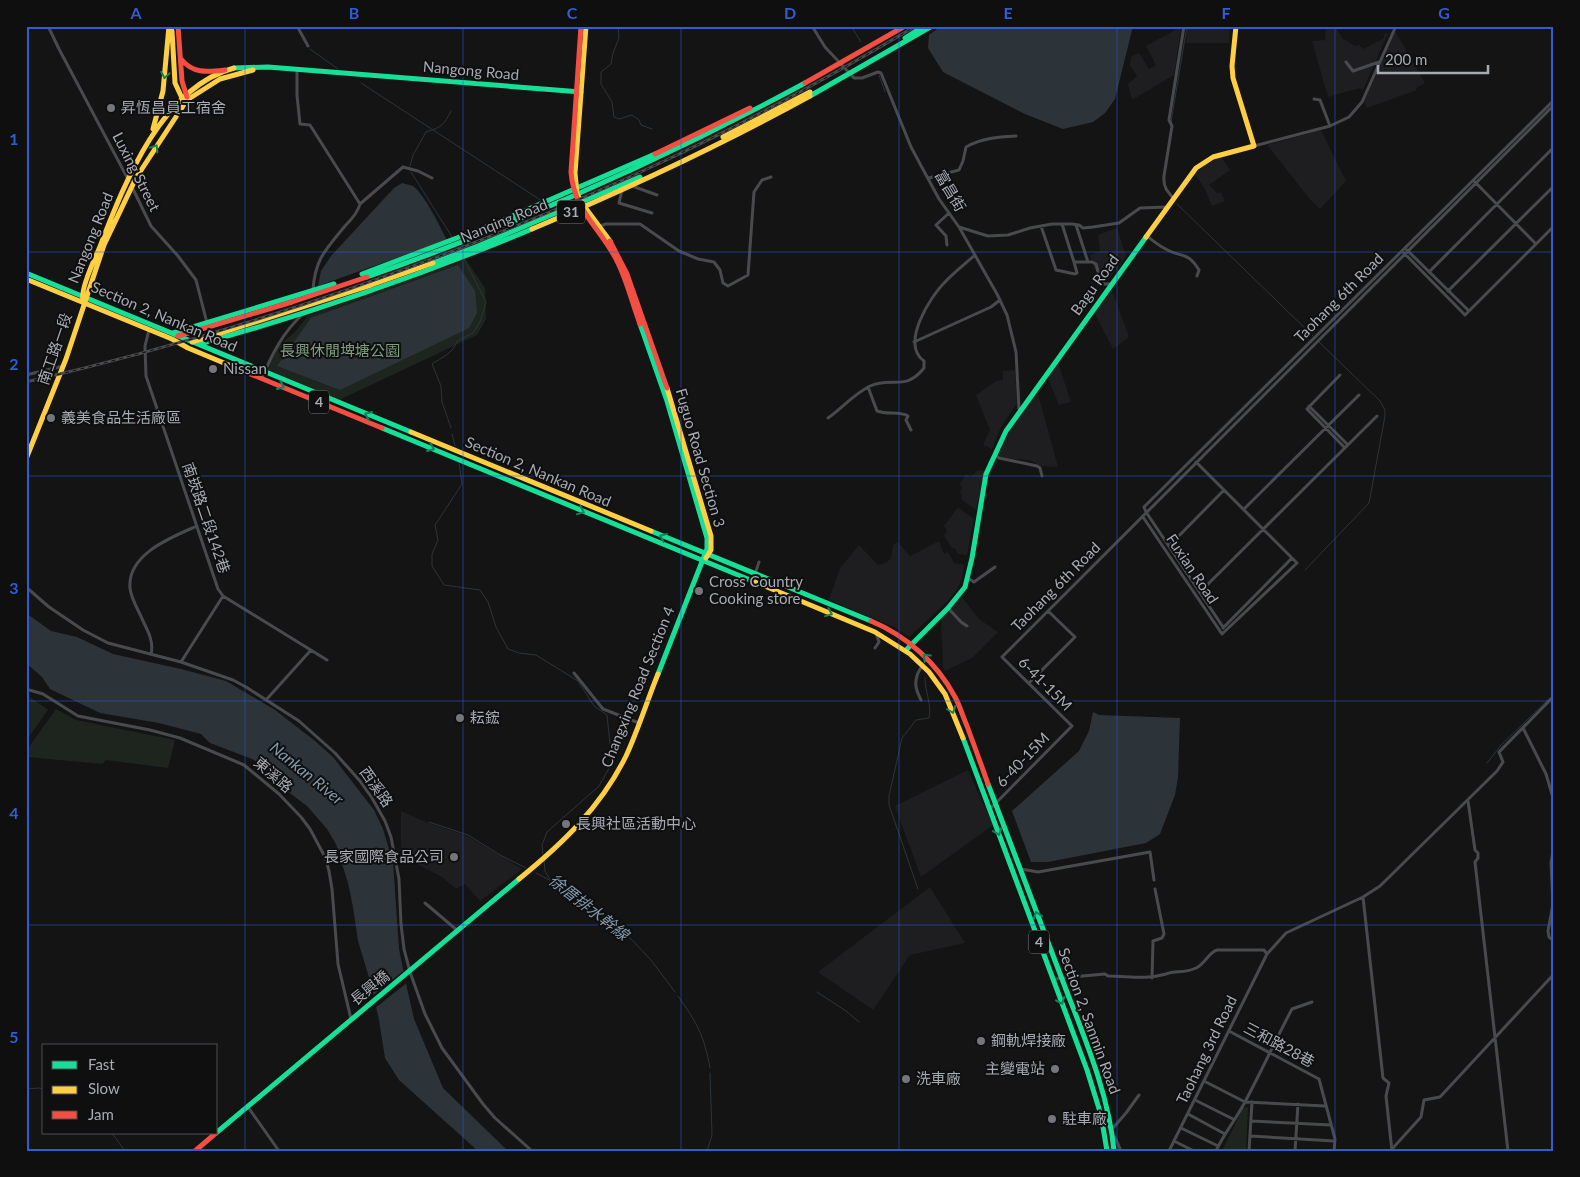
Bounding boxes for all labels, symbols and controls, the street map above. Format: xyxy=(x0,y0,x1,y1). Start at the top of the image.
text: A xyxy=(129,3,142,22)
text: B xyxy=(349,3,359,22)
text: C xyxy=(567,3,578,22)
text: D xyxy=(784,3,796,22)
text: E xyxy=(1003,3,1013,22)
text: F xyxy=(1221,3,1231,22)
text: G xyxy=(1438,3,1450,22)
scale bar xyxy=(1378,42,1488,74)
text: 200 m xyxy=(1385,50,1427,68)
street label: Nangong Road xyxy=(422,57,520,83)
one-way arrow xyxy=(160,70,170,79)
place label: 昇恆昌員工宿舍 xyxy=(121,98,226,116)
marker: 昇恆昌員工宿舍 xyxy=(105,102,117,114)
text: 1 xyxy=(9,129,19,148)
street label: Luxing Street xyxy=(109,129,165,215)
one-way arrow xyxy=(149,144,159,153)
street label: 富昌街 xyxy=(932,167,970,214)
street label: Nangong Road xyxy=(64,190,116,286)
street label: Nanqing Road xyxy=(457,194,550,246)
road number: 31 xyxy=(557,200,585,223)
street label: Taohang 6th Road xyxy=(1290,249,1387,346)
street label: Bagu Road xyxy=(1066,251,1122,318)
street label: Section 2, Nankan Road xyxy=(89,277,240,355)
street label: 南工路一段 xyxy=(33,310,75,387)
park label: 長興休閒埤塘公園 xyxy=(280,341,400,359)
text: 2 xyxy=(9,354,19,373)
place label: Nissan xyxy=(223,359,267,377)
marker: Nissan xyxy=(207,363,219,375)
one-way arrow xyxy=(276,380,285,390)
street label: Fuguo Road Section 3 xyxy=(673,386,729,529)
road number: 4 xyxy=(309,391,329,414)
place label: 義美食品生活廠區 xyxy=(61,408,181,426)
one-way arrow xyxy=(364,410,373,421)
marker: 義美食品生活廠區 xyxy=(45,412,57,424)
street label: Section 2, Nankan Road xyxy=(463,432,614,510)
one-way arrow xyxy=(426,442,435,453)
street label: 南崁路二段142巷 xyxy=(180,460,234,575)
one-way arrow xyxy=(576,505,585,515)
street label: Fuxian Road xyxy=(1163,530,1223,607)
one-way arrow xyxy=(659,533,668,544)
street label: Taohang 6th Road xyxy=(1007,538,1104,635)
place label: Cross Country Cooking store xyxy=(709,572,803,607)
text: 3 xyxy=(9,578,19,597)
marker: Cross Country Cooking store xyxy=(693,585,705,597)
street label: Changxing Road Section 4 xyxy=(597,603,678,770)
one-way arrow xyxy=(824,607,832,617)
street label: 6-41-15M xyxy=(1015,653,1076,714)
one-way arrow xyxy=(922,654,931,663)
one-way arrow xyxy=(946,705,956,714)
place label: 耘鋐 xyxy=(470,708,500,726)
marker: 耘鋐 xyxy=(454,712,466,724)
street label: 6-40-15M xyxy=(992,728,1053,790)
water label: Nankan River xyxy=(267,737,348,808)
street label: 東溪路 xyxy=(251,753,297,796)
street label: 西溪路 xyxy=(357,763,397,810)
text: 4 xyxy=(9,803,19,822)
place label: 長興社區活動中心 xyxy=(576,814,696,832)
marker: 長興社區活動中心 xyxy=(560,818,572,830)
one-way arrow xyxy=(992,827,1002,836)
place label: 長家國際食品公司 xyxy=(324,847,444,865)
marker: 長家國際食品公司 xyxy=(448,851,460,863)
water label: 徐厝排水幹線 xyxy=(546,870,635,945)
one-way arrow xyxy=(1033,912,1043,920)
road number: 4 xyxy=(1029,930,1049,954)
street label: Section 2, Sanmin Road xyxy=(1055,945,1125,1096)
street label: 長興橋 xyxy=(346,966,393,1008)
street label: Taohang 3rd Road xyxy=(1172,992,1240,1107)
one-way arrow xyxy=(1055,996,1066,1005)
street label: 三和路28巷 xyxy=(1241,1018,1318,1070)
text: 5 xyxy=(9,1027,19,1046)
place label: 鋼軌焊接廠 xyxy=(991,1031,1066,1049)
marker: 鋼軌焊接廠 xyxy=(975,1035,987,1047)
legend xyxy=(42,1044,218,1134)
text: Fast xyxy=(88,1055,115,1073)
place label: 主變電站 xyxy=(985,1059,1045,1077)
marker: 主變電站 xyxy=(1049,1063,1061,1075)
place label: 洗車廠 xyxy=(916,1069,961,1087)
marker: 洗車廠 xyxy=(900,1073,912,1085)
text: Slow xyxy=(88,1079,120,1097)
text: Jam xyxy=(88,1105,114,1123)
place label: 駐車廠 xyxy=(1062,1109,1107,1127)
marker: 駐車廠 xyxy=(1046,1113,1058,1125)

